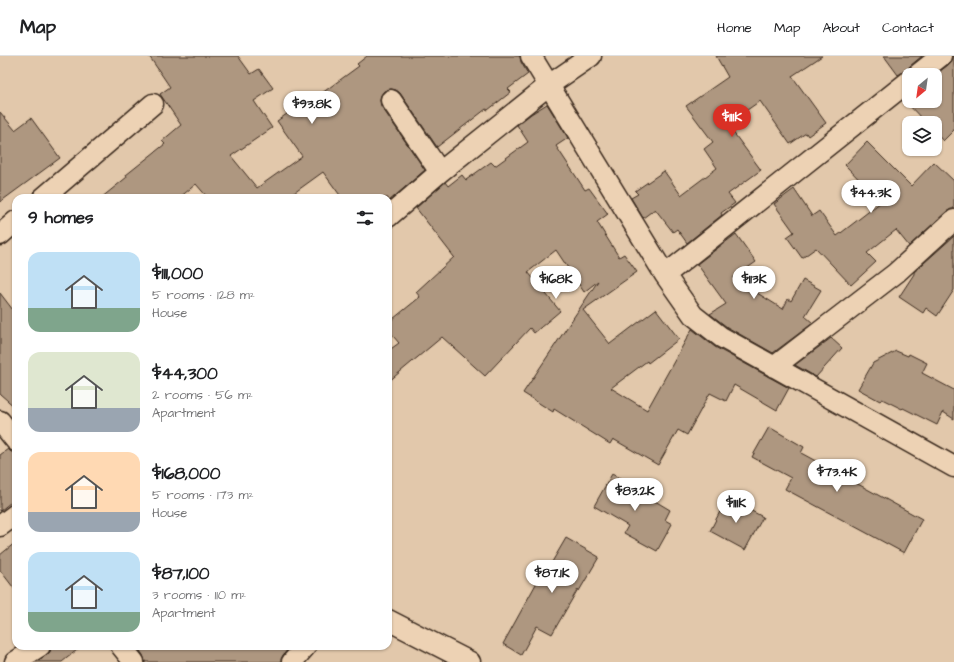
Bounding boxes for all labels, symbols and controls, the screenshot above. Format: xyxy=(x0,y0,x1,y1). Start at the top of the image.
text: Map xyxy=(20,14,56,41)
text: Home xyxy=(717,18,752,38)
text: Map xyxy=(774,18,800,38)
text: About xyxy=(822,18,860,38)
text: Contact xyxy=(882,18,934,38)
north arrow xyxy=(902,68,942,108)
map controls xyxy=(902,68,942,156)
pin: $93.8K xyxy=(279,91,345,125)
text: $93.8K xyxy=(292,95,332,113)
pin: $111K xyxy=(704,104,760,138)
text: $111K xyxy=(722,108,742,126)
button: layers xyxy=(902,116,942,156)
pin: $44.3K xyxy=(838,180,904,214)
text: $44.3K xyxy=(850,184,892,202)
text: 9 homes xyxy=(28,206,93,230)
icon: filters xyxy=(354,207,376,229)
text: $111,000 xyxy=(152,262,203,286)
pin: $168K xyxy=(528,266,584,300)
pin: $113K xyxy=(726,266,782,300)
icon: home xyxy=(60,268,108,316)
text: $168K xyxy=(539,270,573,288)
text: $113K xyxy=(741,270,767,288)
text: 5 rooms · 128 m² xyxy=(152,286,255,304)
text: House xyxy=(152,304,187,322)
text: $44,300 xyxy=(152,362,218,386)
icon: home xyxy=(60,368,108,416)
text: 2 rooms · 56 m² xyxy=(152,386,253,404)
text: Apartment xyxy=(152,404,216,422)
pin: $73.4K xyxy=(804,459,870,493)
text: $168,000 xyxy=(152,462,221,486)
text: $73.4K xyxy=(817,463,857,481)
icon: home xyxy=(60,468,108,516)
pin: $83.2K xyxy=(602,478,668,512)
text: $83.2K xyxy=(615,482,655,500)
text: 5 rooms · 173 m² xyxy=(152,486,254,504)
pin: $111K xyxy=(708,490,764,524)
text: $111K xyxy=(726,494,746,512)
text: House xyxy=(152,504,187,522)
pin: $87.1K xyxy=(519,560,585,594)
text: $87,100 xyxy=(152,562,210,586)
text: $87.1K xyxy=(534,564,570,582)
icon: home xyxy=(60,568,108,616)
text: 3 rooms · 110 m² xyxy=(152,586,246,604)
text: Apartment xyxy=(152,604,216,622)

